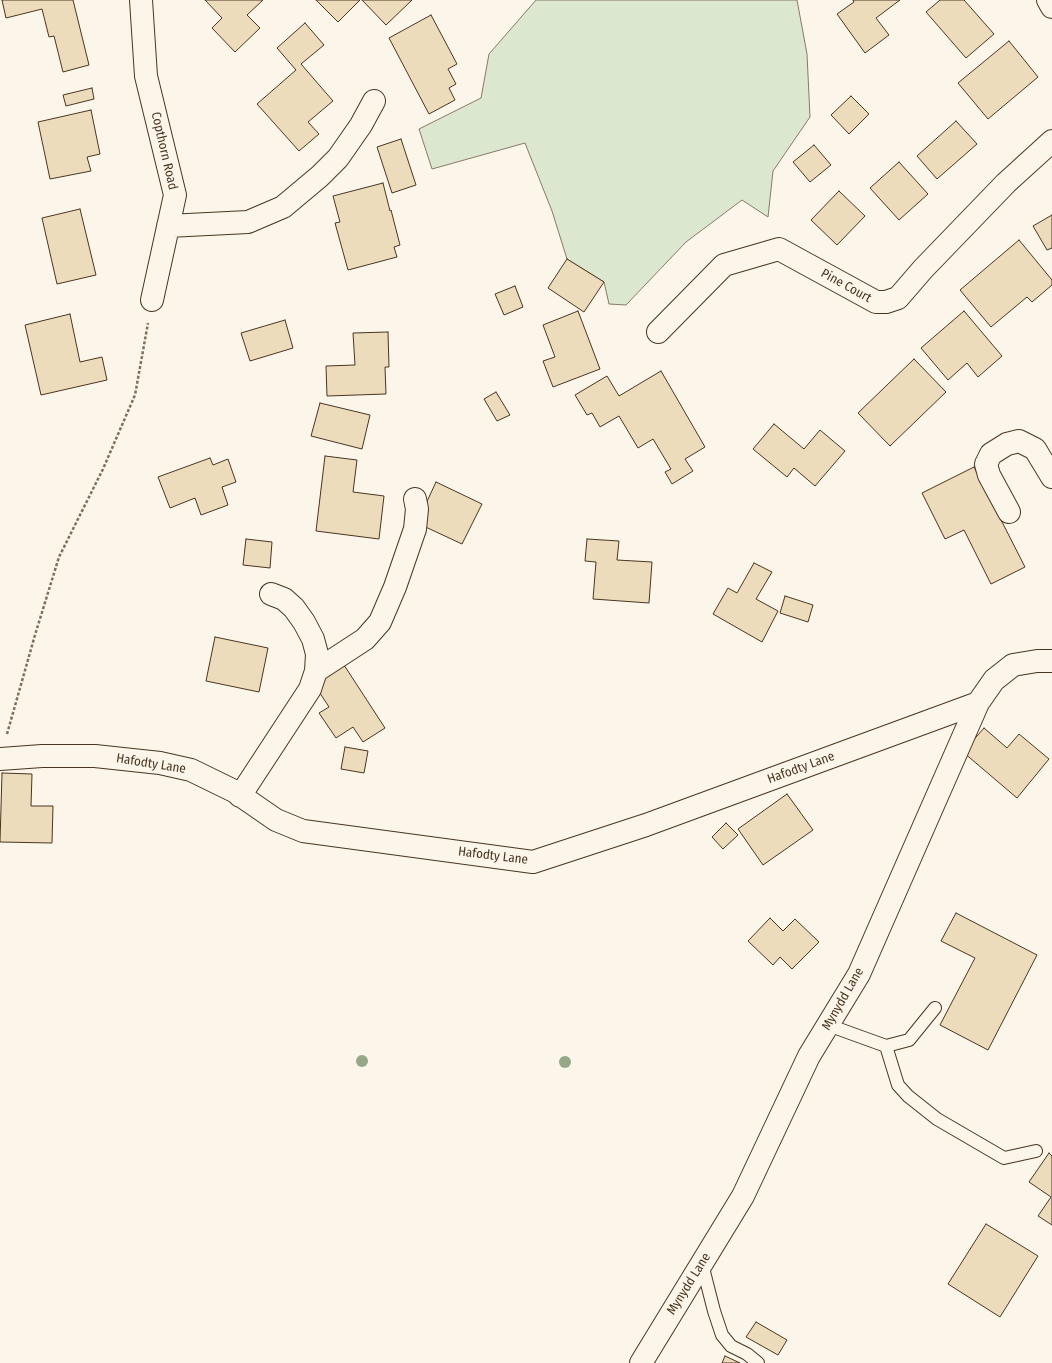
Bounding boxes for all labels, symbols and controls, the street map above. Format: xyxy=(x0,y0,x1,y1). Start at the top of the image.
street label: Copthorn Road xyxy=(147,111,181,191)
street label: Pine Court xyxy=(818,266,874,306)
street label: Hafodty Lane xyxy=(765,749,837,787)
street label: Hafodty Lane xyxy=(115,751,187,777)
street label: Hafodty Lane xyxy=(457,844,529,868)
street label: Mynydd Lane xyxy=(819,965,867,1033)
street label: Mynydd Lane xyxy=(664,1250,714,1318)

